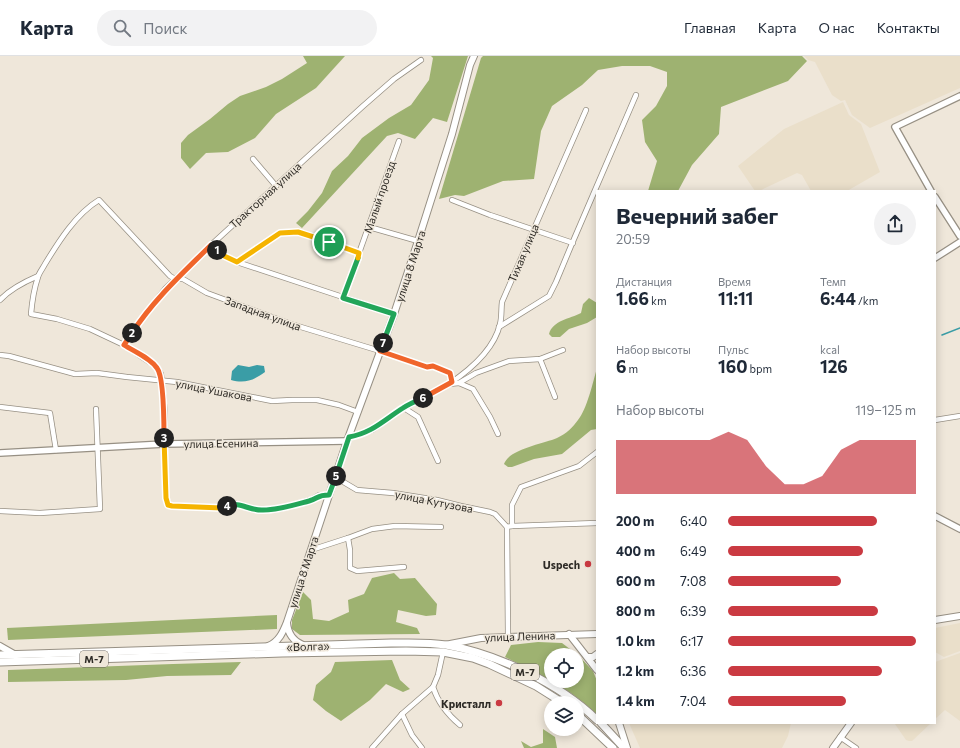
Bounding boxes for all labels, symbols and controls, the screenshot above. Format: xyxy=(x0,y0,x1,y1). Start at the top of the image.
search box xyxy=(97,10,377,46)
text: Карта xyxy=(20,16,73,39)
icon: search xyxy=(111,17,133,39)
text: Поиск xyxy=(143,19,188,37)
text: Главная xyxy=(684,19,736,36)
text: Карта xyxy=(758,19,796,36)
text: О нас xyxy=(818,19,855,36)
text: Контакты xyxy=(877,19,940,36)
street label: Тракторная улица xyxy=(226,159,304,231)
street label: Малый проезд xyxy=(361,159,398,235)
text: Вечерний забег xyxy=(616,202,778,229)
button: share xyxy=(874,203,916,245)
street label: Тихая улица xyxy=(505,222,541,284)
pin xyxy=(312,225,346,259)
street label: улица 8 Марта xyxy=(392,229,428,303)
icon: arrive xyxy=(318,231,340,253)
text: 20:59 xyxy=(616,231,650,247)
pin: 1 xyxy=(207,240,227,260)
text: 1 xyxy=(215,243,219,256)
text: Дистанция xyxy=(616,275,672,288)
text: Время xyxy=(718,275,751,288)
text: Темп xyxy=(820,275,846,288)
text: 1.66 xyxy=(616,288,649,309)
text: 11:11 xyxy=(718,288,753,309)
text: 6:44 xyxy=(820,288,856,309)
street label: Западная улица xyxy=(223,293,303,333)
text: km xyxy=(649,294,667,307)
text: /km xyxy=(856,294,878,307)
pin: 2 xyxy=(122,323,142,343)
text: 2 xyxy=(129,326,135,339)
pin: 7 xyxy=(373,333,393,353)
text: 7 xyxy=(380,336,386,349)
text: Набор высоты xyxy=(616,343,691,356)
text: Пульс xyxy=(718,343,749,356)
text: kcal xyxy=(820,343,840,356)
text: 6 xyxy=(616,356,627,377)
text: 160 xyxy=(718,356,747,377)
text: 126 xyxy=(820,356,848,377)
text: m xyxy=(627,362,638,375)
text: bpm xyxy=(747,362,772,375)
street label: улица Ушакова xyxy=(175,376,253,404)
pin: 6 xyxy=(413,388,433,408)
text: 6 xyxy=(420,391,426,404)
text: Набор высоты xyxy=(616,402,704,418)
text: 119–125 m xyxy=(855,402,916,418)
pin: 3 xyxy=(154,428,174,448)
text: 3 xyxy=(161,431,167,444)
street label: улица Есенина xyxy=(184,436,258,450)
pin: 5 xyxy=(326,466,346,486)
text: 5 xyxy=(333,469,339,482)
street label: улица Кутузова xyxy=(394,487,474,515)
pin: 4 xyxy=(217,496,237,516)
text: 4 xyxy=(224,499,230,512)
text: 200 m xyxy=(616,513,654,529)
text: 6:40 xyxy=(680,513,707,529)
street label: улица 8 Марта xyxy=(285,535,321,609)
text: 400 m xyxy=(616,543,655,559)
text: 6:49 xyxy=(680,543,707,559)
place label: Uspech xyxy=(543,558,580,571)
marker: Uspech xyxy=(583,559,593,569)
text: 600 m xyxy=(616,573,655,589)
text: 7:08 xyxy=(680,573,706,589)
text: 800 m xyxy=(616,603,655,619)
text: 6:39 xyxy=(680,603,706,619)
street label: улица Ленина xyxy=(484,628,556,644)
text: 1.0 km xyxy=(616,633,655,649)
text: 6:17 xyxy=(680,633,703,649)
street label: «Волга» xyxy=(286,639,330,653)
map controls xyxy=(544,648,584,736)
button: locate xyxy=(544,648,584,688)
road number: М-7 xyxy=(80,651,108,667)
text: 1.2 km xyxy=(616,663,654,679)
text: 6:36 xyxy=(680,663,706,679)
road number: М-7 xyxy=(511,664,539,680)
text: 1.4 km xyxy=(616,693,655,709)
text: 7:04 xyxy=(680,693,706,709)
button: layers xyxy=(544,696,584,736)
place label: Кристалл xyxy=(441,697,491,710)
marker: Кристалл xyxy=(494,698,504,708)

